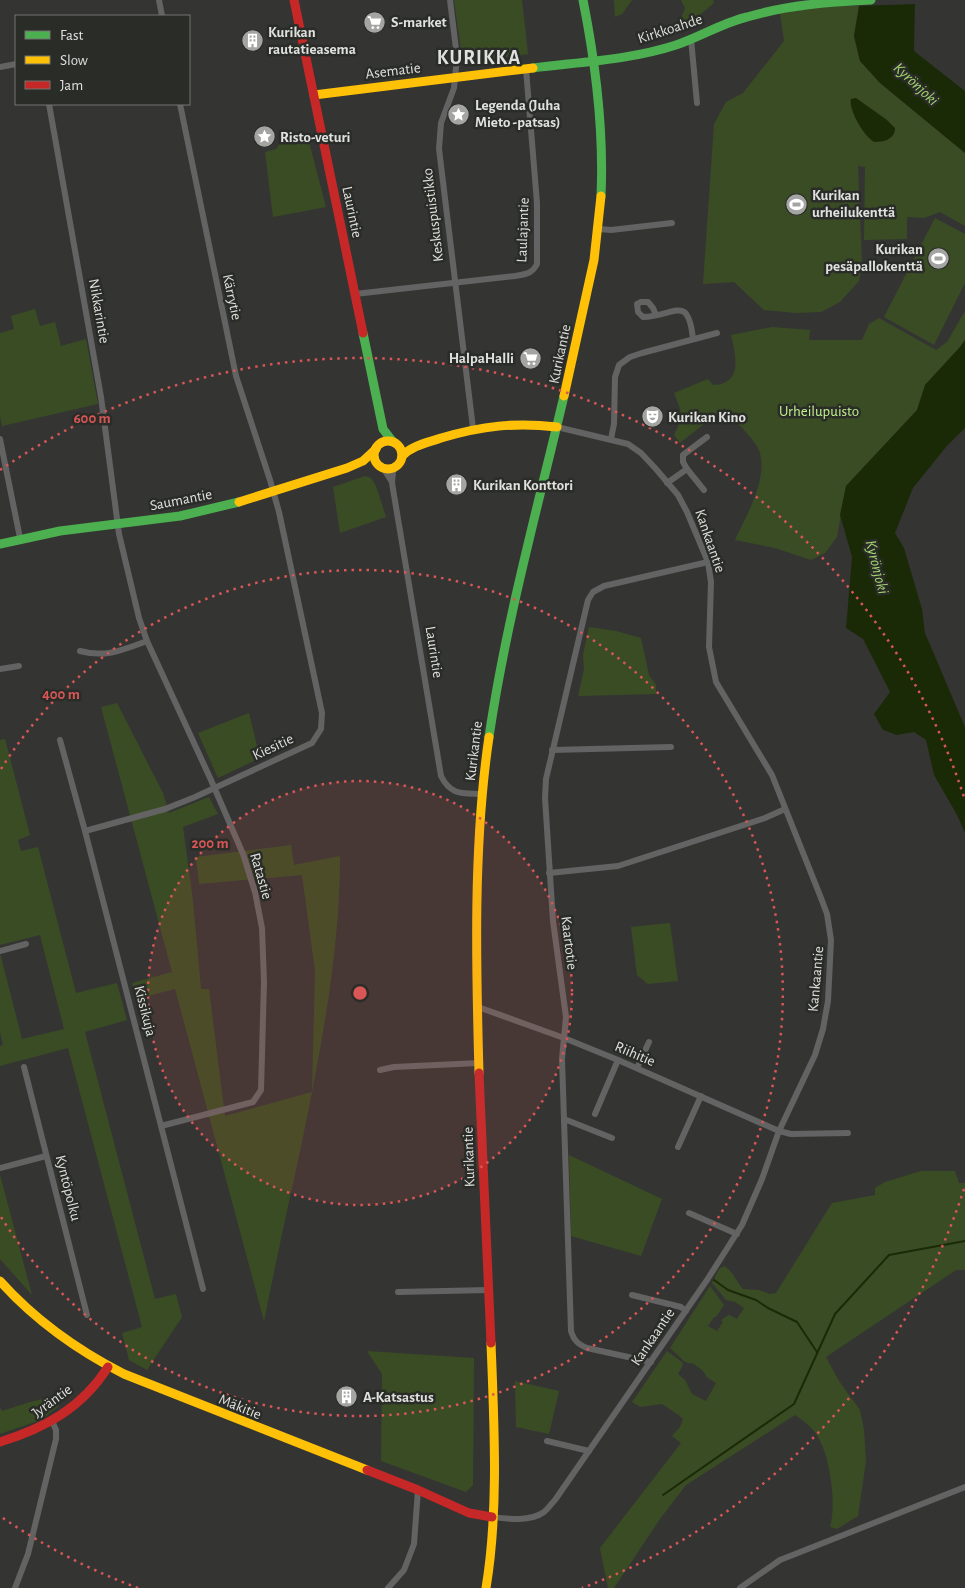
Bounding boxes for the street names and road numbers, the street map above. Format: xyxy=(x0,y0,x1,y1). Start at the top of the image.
street label: Kirkkoahde xyxy=(636,12,704,46)
street label: Asematie xyxy=(365,60,421,82)
street label: Keskuspuistikko xyxy=(420,167,446,263)
street label: Laurintie xyxy=(339,185,365,239)
street label: Laulajantie xyxy=(514,197,532,263)
street label: Kärrytie xyxy=(220,273,244,321)
street label: Nikkarintie xyxy=(86,277,112,345)
street label: Kurikantie xyxy=(546,323,574,385)
street label: Saumantie xyxy=(149,487,213,513)
street label: Kankaantie xyxy=(692,507,728,575)
street label: Laurintie xyxy=(423,625,446,679)
street label: Kurikantie xyxy=(463,720,485,782)
street label: Kiesitie xyxy=(250,731,296,763)
street label: Ratastie xyxy=(247,851,275,901)
street label: Kaartotie xyxy=(558,915,580,971)
street label: Kankaantie xyxy=(806,945,826,1012)
street label: Kissikuja xyxy=(131,984,159,1038)
street label: Riihitie xyxy=(613,1039,657,1069)
street label: Kurikantie xyxy=(460,1127,478,1187)
street label: Kyntöpolku xyxy=(53,1154,83,1223)
street label: Kankaantie xyxy=(628,1305,678,1369)
street label: Jyräntie xyxy=(29,1382,75,1420)
street label: Mäkitie xyxy=(217,1392,263,1422)

